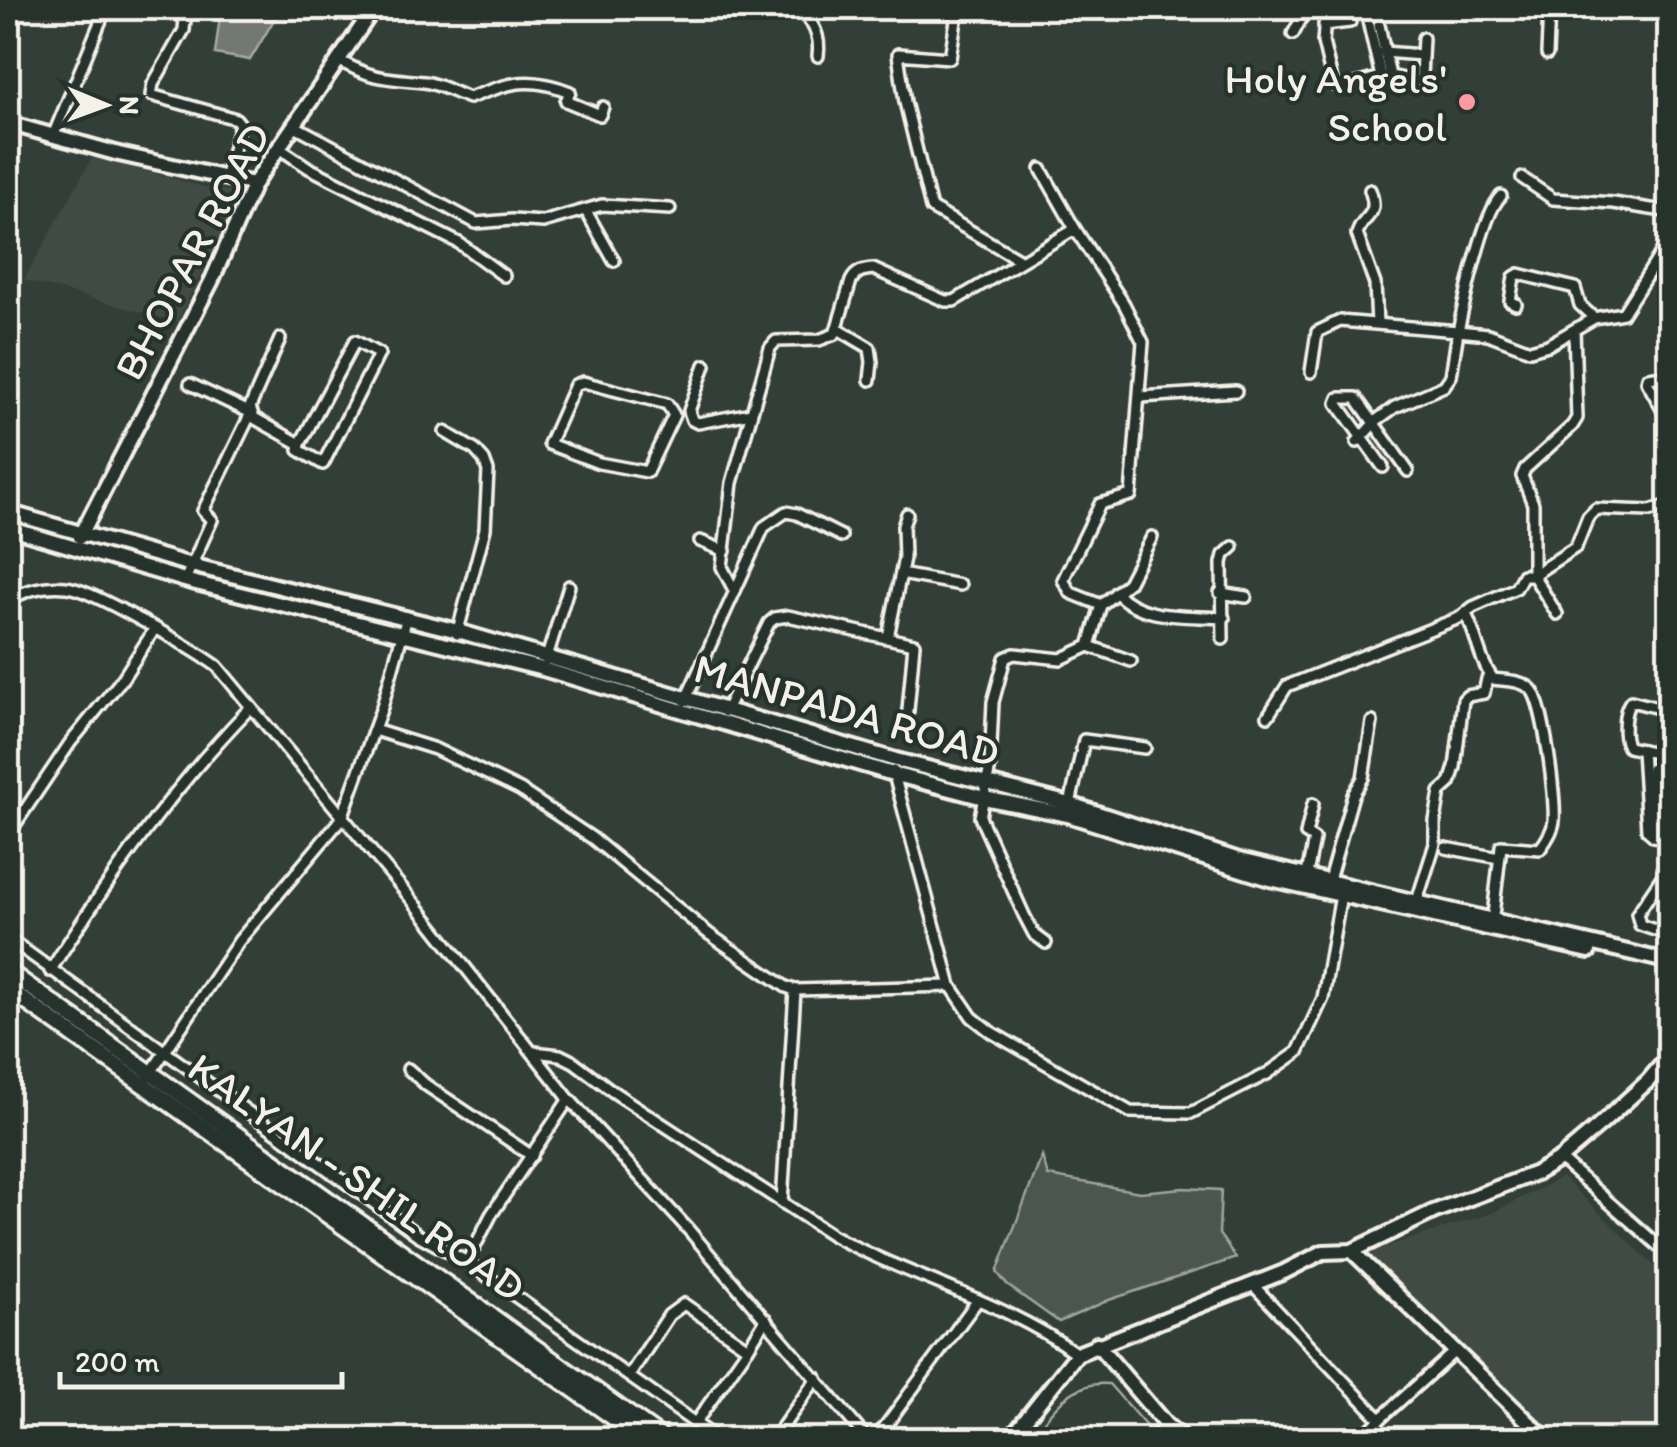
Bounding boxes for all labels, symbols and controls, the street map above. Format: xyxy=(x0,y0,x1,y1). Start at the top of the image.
place label: Holy Angels' School xyxy=(1224,53,1447,152)
north arrow xyxy=(55,55,155,155)
marker: Holy Angels' School xyxy=(1456,91,1478,113)
text: N xyxy=(113,96,147,115)
street label: BHOPAR ROAD xyxy=(103,114,281,388)
street label: MANPADA ROAD xyxy=(689,642,1005,778)
street label: KALYAN - SHIL ROAD xyxy=(179,1041,535,1313)
scale bar xyxy=(60,1327,342,1389)
text: 200 m xyxy=(75,1343,160,1380)

